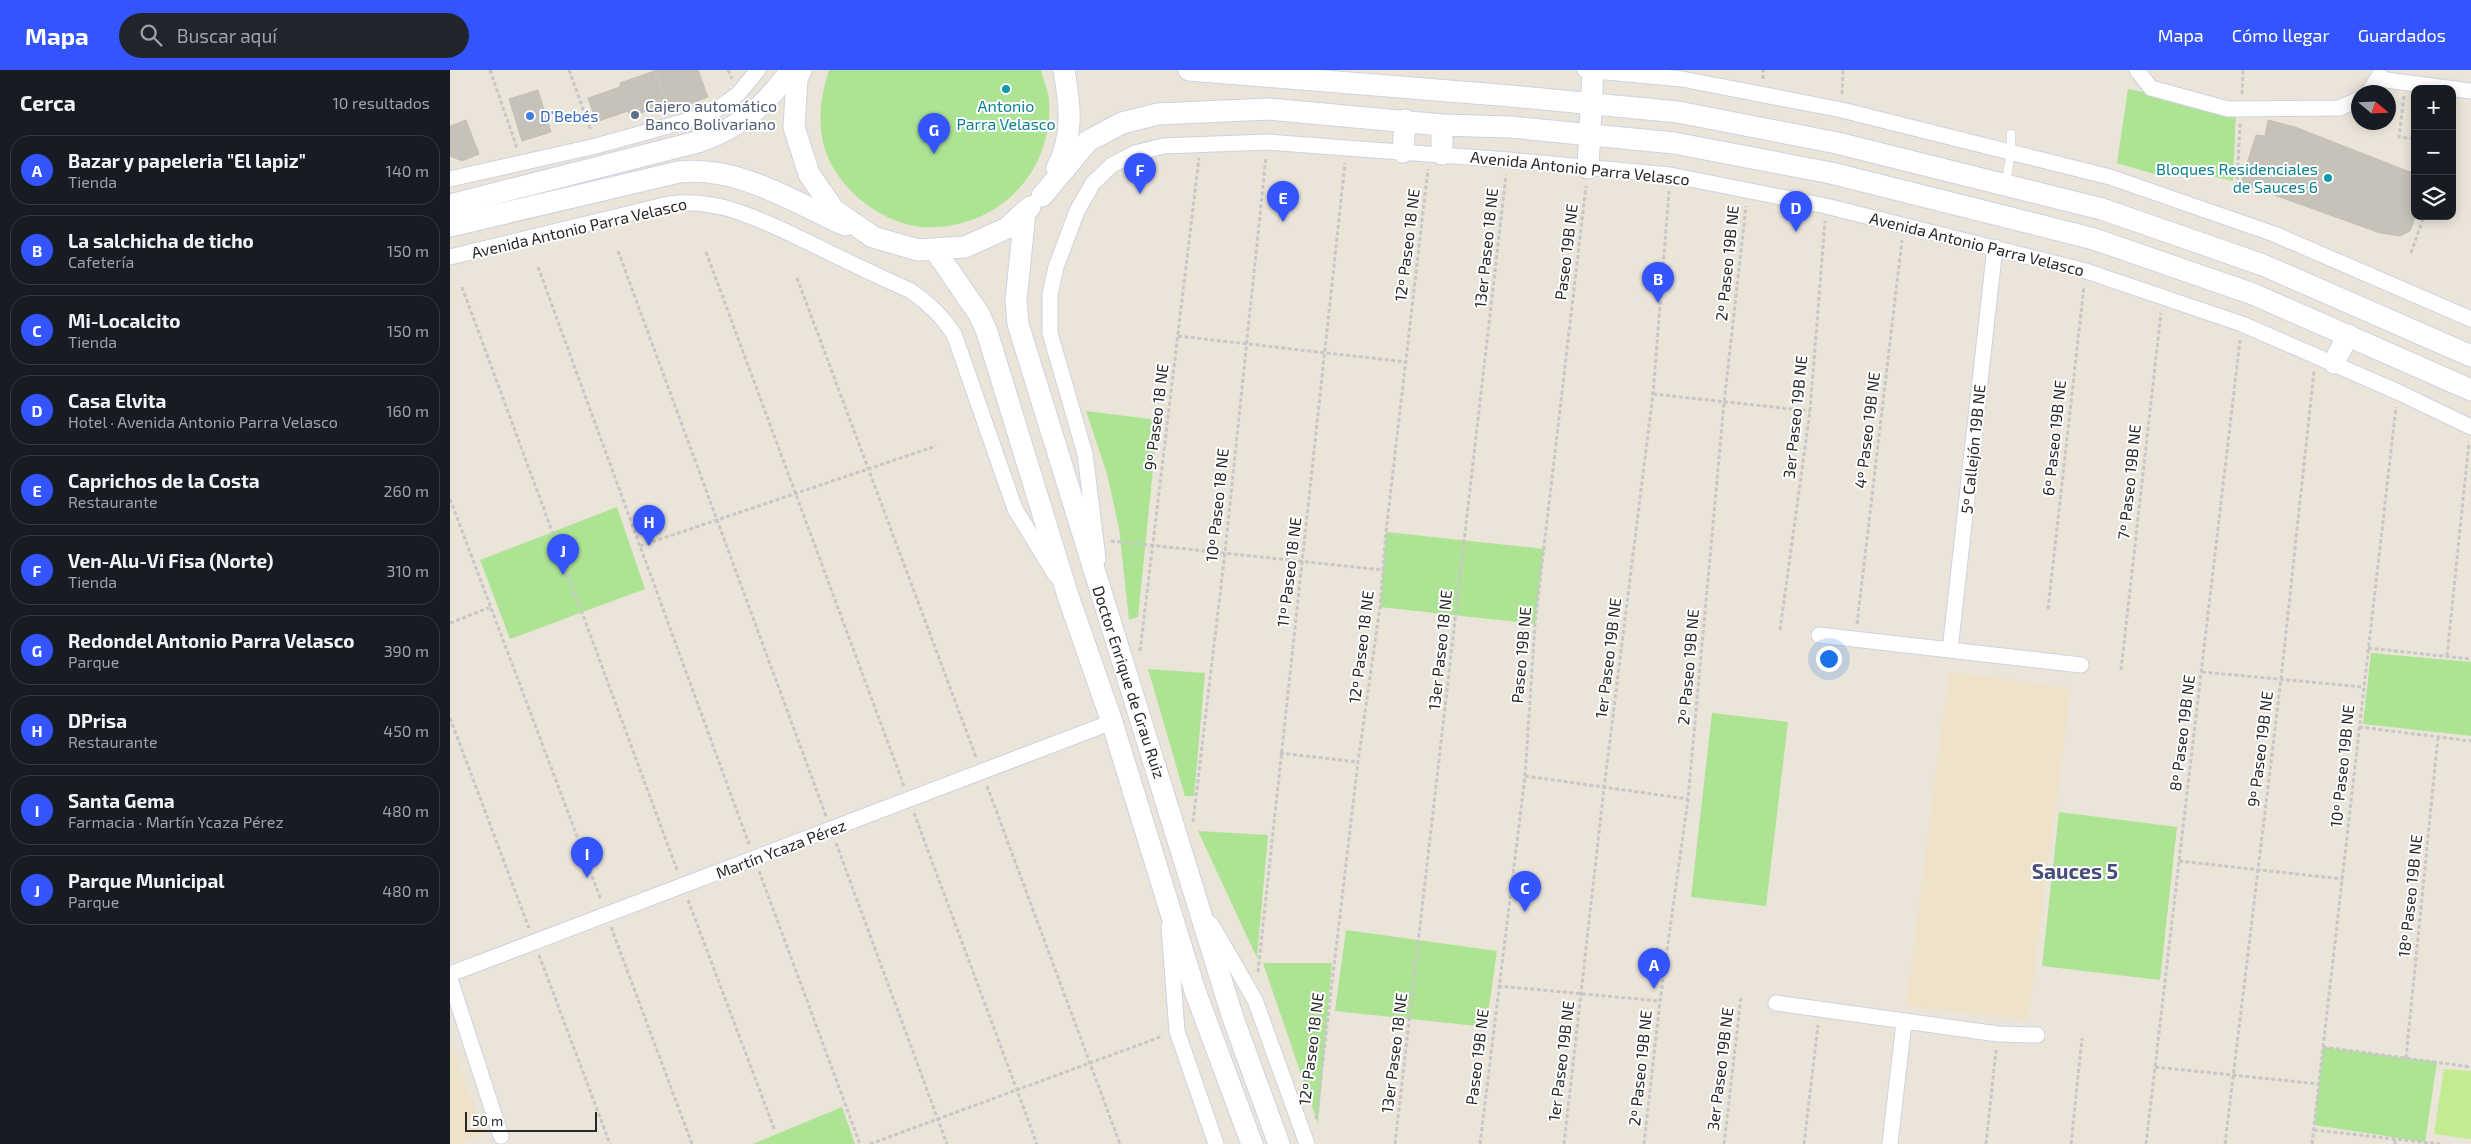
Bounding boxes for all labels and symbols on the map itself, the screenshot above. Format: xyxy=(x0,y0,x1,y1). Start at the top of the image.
marker: Antonio Parra Velasco xyxy=(1000,83,1012,95)
north arrow xyxy=(2351,85,2396,130)
place label: Cajero automático Banco Bolivariano xyxy=(645,96,777,133)
place label: Antonio Parra Velasco xyxy=(956,96,1056,133)
place label: D'Bebés xyxy=(540,106,598,125)
marker: Cajero automático Banco Bolivariano xyxy=(629,109,641,121)
marker: D'Bebés xyxy=(524,110,536,122)
pin: G xyxy=(918,113,950,154)
street label: Avenida Antonio Parra Velasco xyxy=(1469,147,1691,188)
pin: F xyxy=(1124,153,1156,194)
place label: Bloques Residenciales de Sauces 6 xyxy=(2156,159,2318,196)
marker: Bloques Residenciales de Sauces 6 xyxy=(2322,172,2334,184)
pin: E xyxy=(1267,181,1299,222)
street label: 12º Paseo 18 NE xyxy=(1390,187,1423,302)
street label: 13er Paseo 18 NE xyxy=(1470,187,1501,309)
pin: D xyxy=(1780,191,1812,232)
street label: Avenida Antonio Parra Velasco xyxy=(469,193,688,262)
street label: Paseo 19B NE xyxy=(1550,203,1581,301)
street label: 2º Paseo 19B NE xyxy=(1711,204,1742,322)
street label: Avenida Antonio Parra Velasco xyxy=(1868,208,2086,279)
pin: B xyxy=(1642,262,1674,303)
street label: 3er Paseo 19B NE xyxy=(1779,354,1810,480)
street label: 9º Paseo 18 NE xyxy=(1140,363,1171,471)
street label: 4º Paseo 19B NE xyxy=(1850,371,1883,489)
street label: 6º Paseo 19B NE xyxy=(2038,379,2069,497)
street label: 5º Callejón 19B NE xyxy=(1956,383,1990,515)
street label: 7º Paseo 19B NE xyxy=(2113,423,2144,540)
street label: 10º Paseo 18 NE xyxy=(1201,447,1232,563)
pin: H xyxy=(633,505,665,546)
street label: 11º Paseo 18 NE xyxy=(1272,516,1305,628)
pin: J xyxy=(547,534,579,575)
street label: Doctor Enrique de Grau Ruiz xyxy=(1089,583,1170,781)
street label: 12º Paseo 18 NE xyxy=(1344,589,1377,704)
street label: 13er Paseo 18 NE xyxy=(1424,589,1455,711)
street label: 1er Paseo 19B NE xyxy=(1591,597,1624,719)
street label: Paseo 19B NE xyxy=(1507,606,1534,704)
street label: 2º Paseo 19B NE xyxy=(1673,608,1702,726)
your location xyxy=(1816,646,1842,672)
street label: 8º Paseo 19B NE xyxy=(2165,674,2198,792)
street label: 9º Paseo 19B NE xyxy=(2243,690,2276,808)
street label: 10º Paseo 19B NE xyxy=(2326,704,2357,828)
street label: Martín Ycaza Pérez xyxy=(713,815,849,882)
street label: 18º Paseo 19B NE xyxy=(2394,833,2425,958)
pin: I xyxy=(571,837,603,878)
district label: Sauces 5 xyxy=(2032,858,2118,883)
pin: C xyxy=(1509,871,1541,912)
pin: A xyxy=(1638,948,1670,989)
street label: 12º Paseo 18 NE xyxy=(1294,991,1327,1106)
street label: 13er Paseo 18 NE xyxy=(1377,992,1410,1114)
street label: 1er Paseo 19B NE xyxy=(1544,1000,1577,1122)
street label: 3er Paseo 19B NE xyxy=(1703,1006,1736,1132)
street label: Paseo 19B NE xyxy=(1461,1008,1492,1106)
street label: 2º Paseo 19B NE xyxy=(1624,1009,1655,1127)
scale bar xyxy=(465,1109,598,1132)

